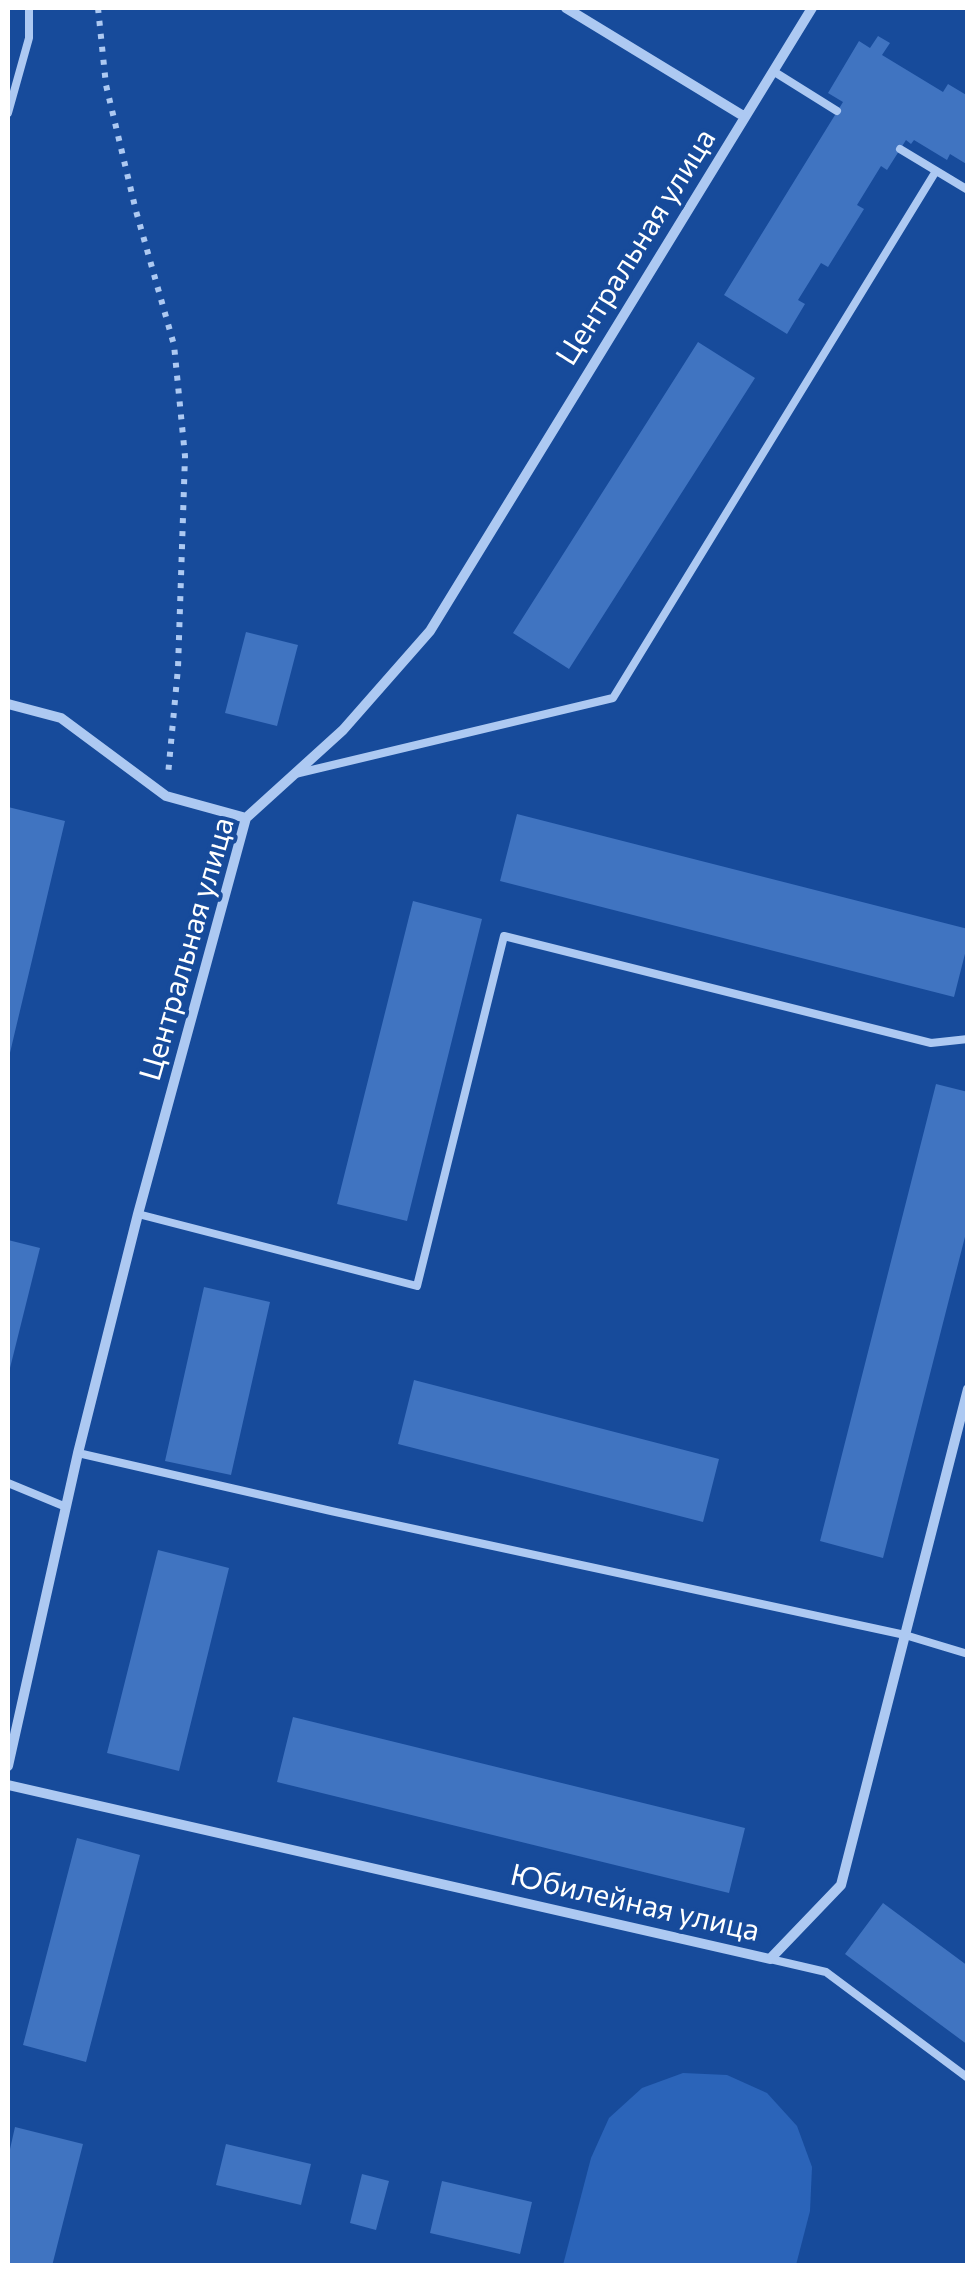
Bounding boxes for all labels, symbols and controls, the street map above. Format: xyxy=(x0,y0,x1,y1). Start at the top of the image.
street label: Центральная улица xyxy=(549,122,723,372)
street label: Центральная улица xyxy=(132,813,242,1085)
street label: Юбилейная улица xyxy=(507,1857,763,1949)

